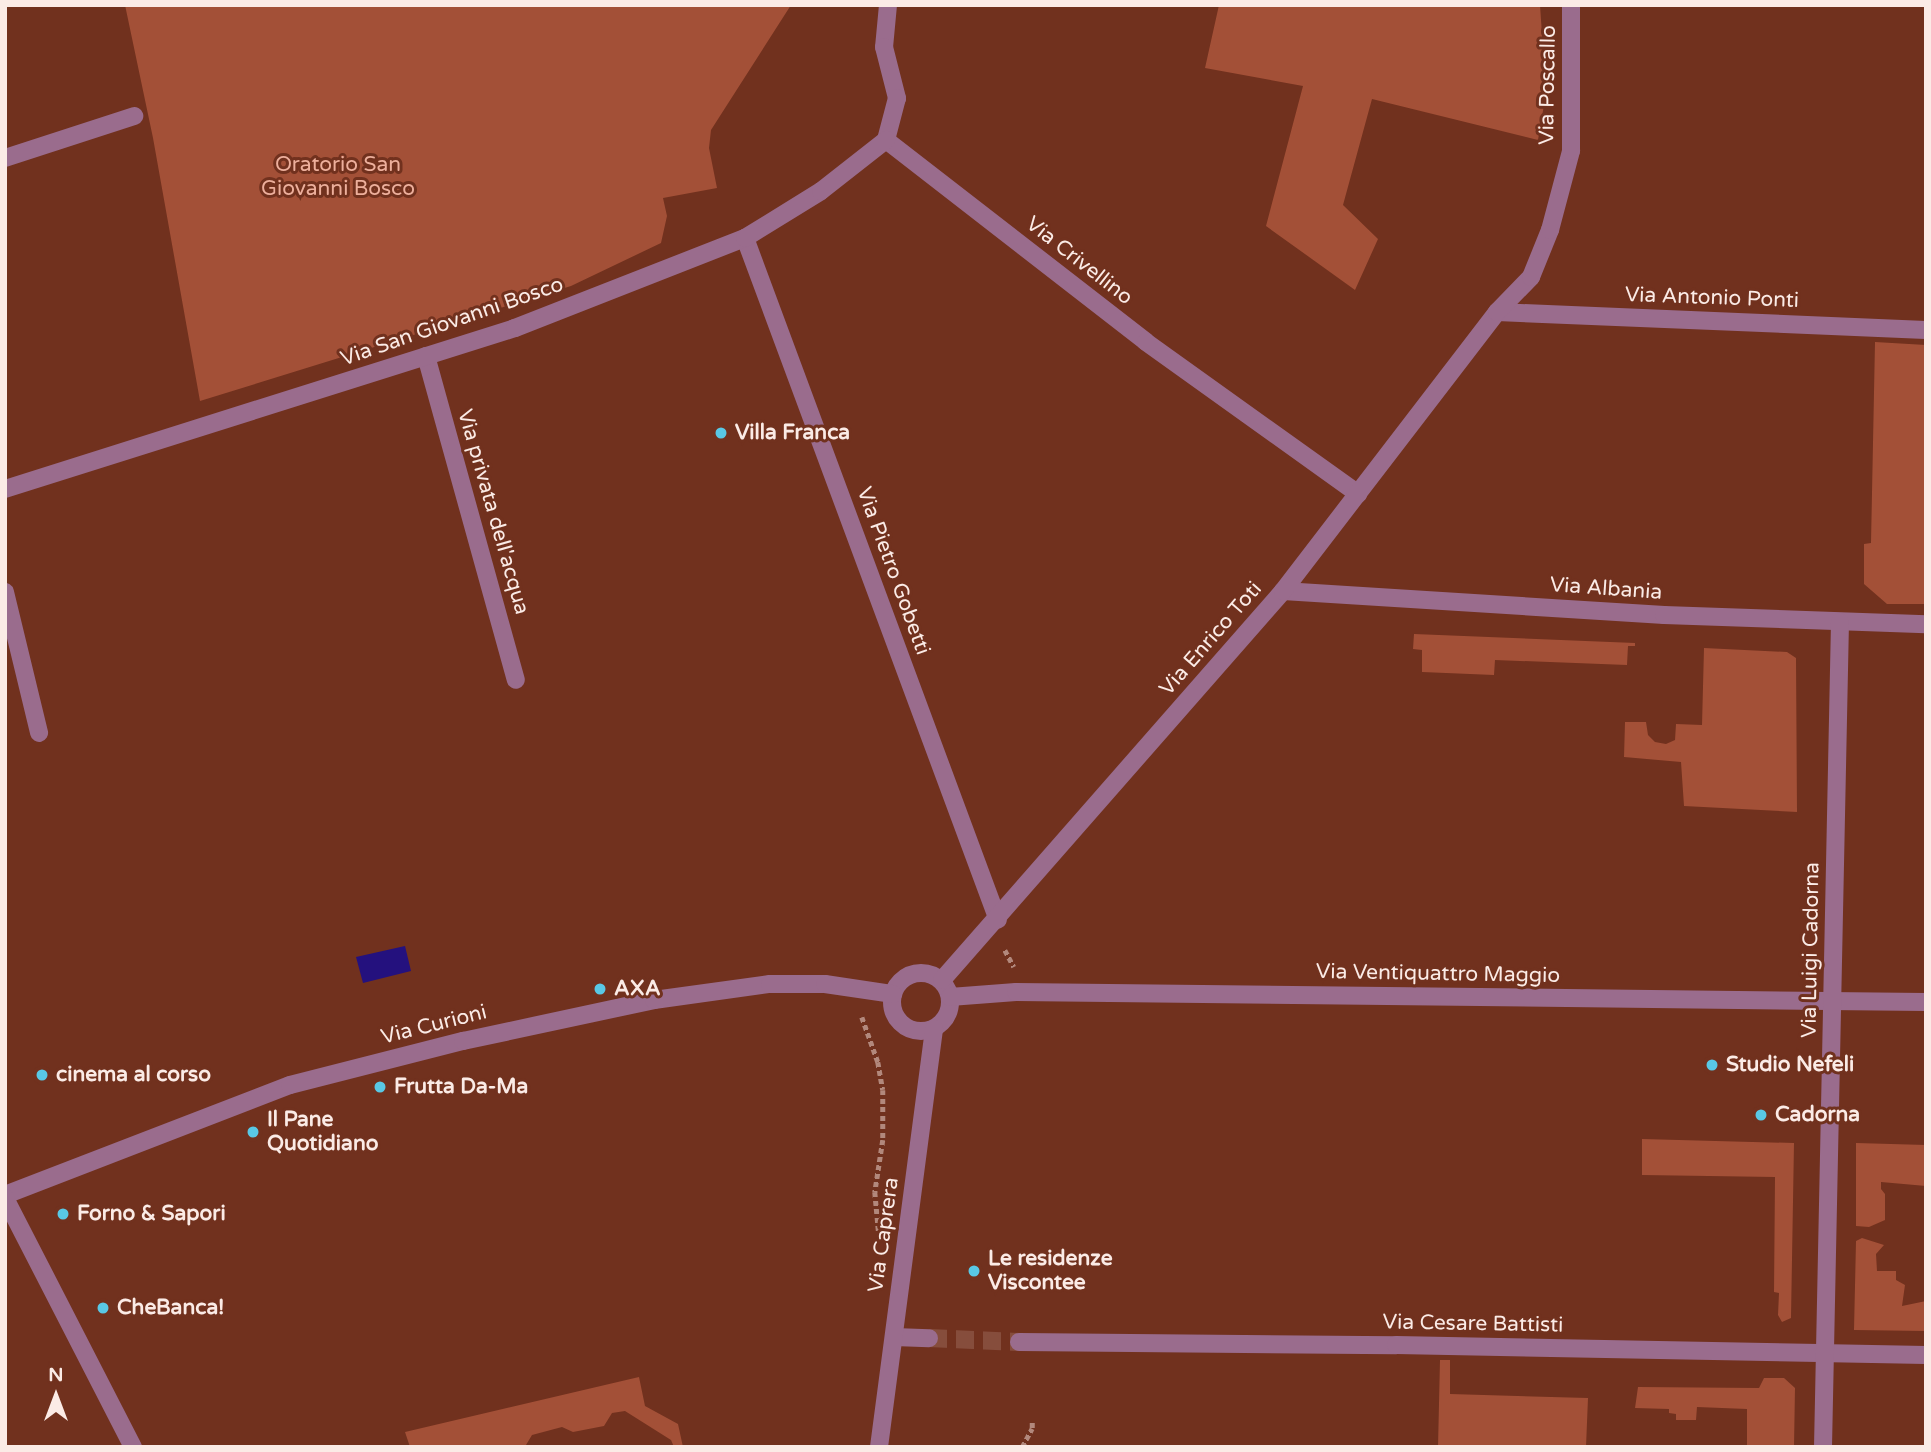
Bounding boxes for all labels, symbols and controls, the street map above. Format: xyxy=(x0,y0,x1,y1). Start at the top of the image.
street label: Via Poscallo xyxy=(1534,25,1562,145)
park label: Oratorio San Giovanni Bosco xyxy=(261,152,415,202)
street label: Via Crivellino xyxy=(1021,211,1137,311)
street label: Via San Giovanni Bosco xyxy=(337,272,567,372)
street label: Via Antonio Ponti xyxy=(1625,282,1799,314)
street label: Via privata dell'acqua xyxy=(452,407,534,617)
place label: Villa Franca xyxy=(735,420,850,446)
marker: Villa Franca xyxy=(713,425,729,441)
street label: Via Pietro Gobetti xyxy=(851,484,935,658)
street label: Via Albania xyxy=(1549,573,1663,605)
street label: Via Enrico Toti xyxy=(1155,577,1267,701)
street label: Via Luigi Cadorna xyxy=(1797,862,1825,1038)
street label: Via Ventiquattro Maggio xyxy=(1316,959,1560,989)
place label: AXA xyxy=(614,976,661,1002)
marker: AXA xyxy=(592,981,608,997)
street label: Via Curioni xyxy=(379,1000,489,1050)
place label: Studio Nefeli xyxy=(1726,1052,1854,1078)
marker: Studio Nefeli xyxy=(1704,1057,1720,1073)
place label: cinema al corso xyxy=(56,1062,211,1088)
marker: cinema al corso xyxy=(34,1067,50,1083)
place label: Frutta Da-Ma xyxy=(394,1074,528,1100)
marker: Frutta Da-Ma xyxy=(372,1079,388,1095)
place label: Cadorna xyxy=(1775,1102,1860,1128)
place label: Il Pane Quotidiano xyxy=(267,1107,378,1157)
marker: Cadorna xyxy=(1753,1107,1769,1123)
marker: Il Pane Quotidiano xyxy=(245,1124,261,1140)
street label: Via Caprera xyxy=(863,1176,905,1294)
place label: Forno & Sapori xyxy=(77,1201,226,1227)
marker: Forno & Sapori xyxy=(55,1206,71,1222)
place label: Le residenze Viscontee xyxy=(988,1246,1113,1296)
marker: Le residenze Viscontee xyxy=(966,1263,982,1279)
place label: CheBanca! xyxy=(117,1295,224,1321)
marker: CheBanca! xyxy=(95,1300,111,1316)
street label: Via Cesare Battisti xyxy=(1383,1310,1563,1338)
north arrow xyxy=(21,1361,91,1431)
text: N xyxy=(48,1364,64,1386)

